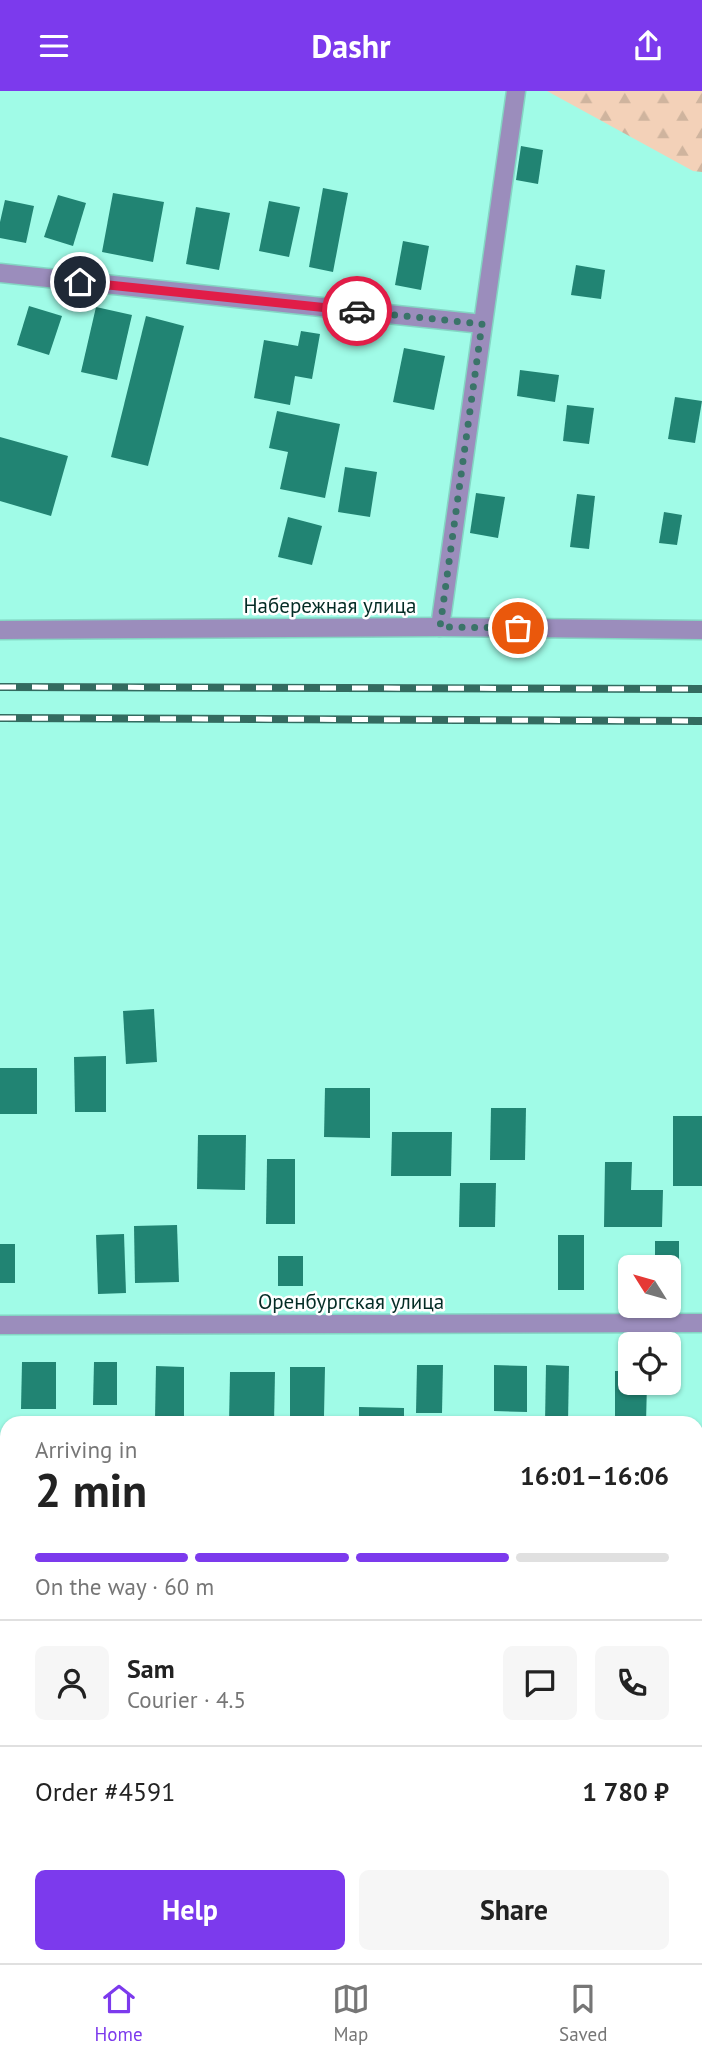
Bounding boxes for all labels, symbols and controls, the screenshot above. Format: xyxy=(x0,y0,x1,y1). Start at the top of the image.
text: Dashr xyxy=(312,25,390,67)
icon: menu xyxy=(35,27,73,65)
icon: share xyxy=(629,27,667,65)
pin xyxy=(50,252,110,312)
icon: home xyxy=(61,263,99,301)
courier xyxy=(322,276,392,346)
icon: car xyxy=(338,292,376,330)
street label: Набережная улица xyxy=(244,592,416,619)
pin xyxy=(488,598,548,658)
icon: bag xyxy=(499,609,537,647)
north arrow xyxy=(618,1255,681,1318)
map controls xyxy=(618,1255,681,1395)
street label: Оренбургская улица xyxy=(258,1288,444,1315)
button: locate xyxy=(618,1332,681,1395)
text: Arriving in xyxy=(35,1435,137,1464)
text: 16:01–16:06 xyxy=(520,1459,669,1492)
text: 2 min xyxy=(35,1460,147,1520)
text: On the way · 60 m xyxy=(35,1572,214,1601)
button: person xyxy=(35,1646,109,1720)
button: chat xyxy=(503,1646,577,1720)
button: phone xyxy=(595,1646,669,1720)
text: Sam xyxy=(127,1652,175,1685)
text: Courier · 4.5 xyxy=(127,1685,246,1714)
text: Order #4591 xyxy=(35,1775,175,1808)
text: 1 780 ₽ xyxy=(582,1775,669,1808)
button: Help xyxy=(35,1870,345,1950)
button: Share xyxy=(359,1870,669,1950)
tab: Home xyxy=(95,1980,143,2046)
tab: Map xyxy=(332,1980,370,2046)
tab: Saved xyxy=(559,1980,607,2046)

